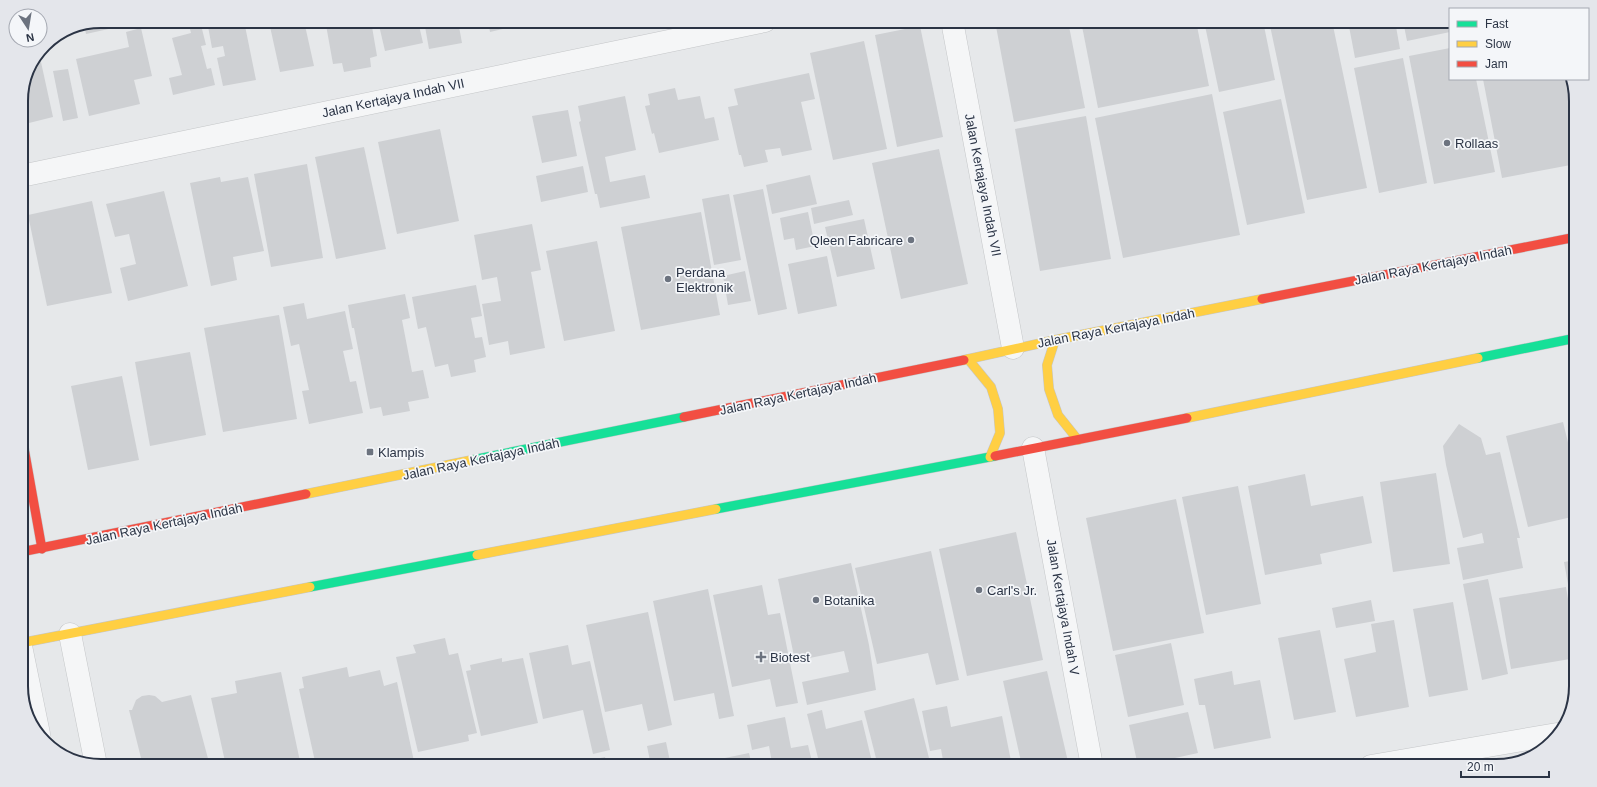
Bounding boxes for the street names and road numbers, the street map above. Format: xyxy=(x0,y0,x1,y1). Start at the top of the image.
street label: Jalan Kertajaya Indah VII xyxy=(320,76,466,120)
street label: Jalan Kertajaya Indah VII xyxy=(962,112,1004,258)
street label: Jalan Raya Kertajaya Indah xyxy=(1353,242,1513,288)
street label: Jalan Raya Kertajaya Indah xyxy=(1036,305,1196,351)
street label: Jalan Raya Kertajaya Indah xyxy=(718,370,878,418)
street label: Jalan Raya Kertajaya Indah xyxy=(401,435,561,483)
street label: Jalan Raya Kertajaya Indah xyxy=(84,500,244,548)
street label: Jalan Kertajaya Indah V xyxy=(1044,538,1082,677)

